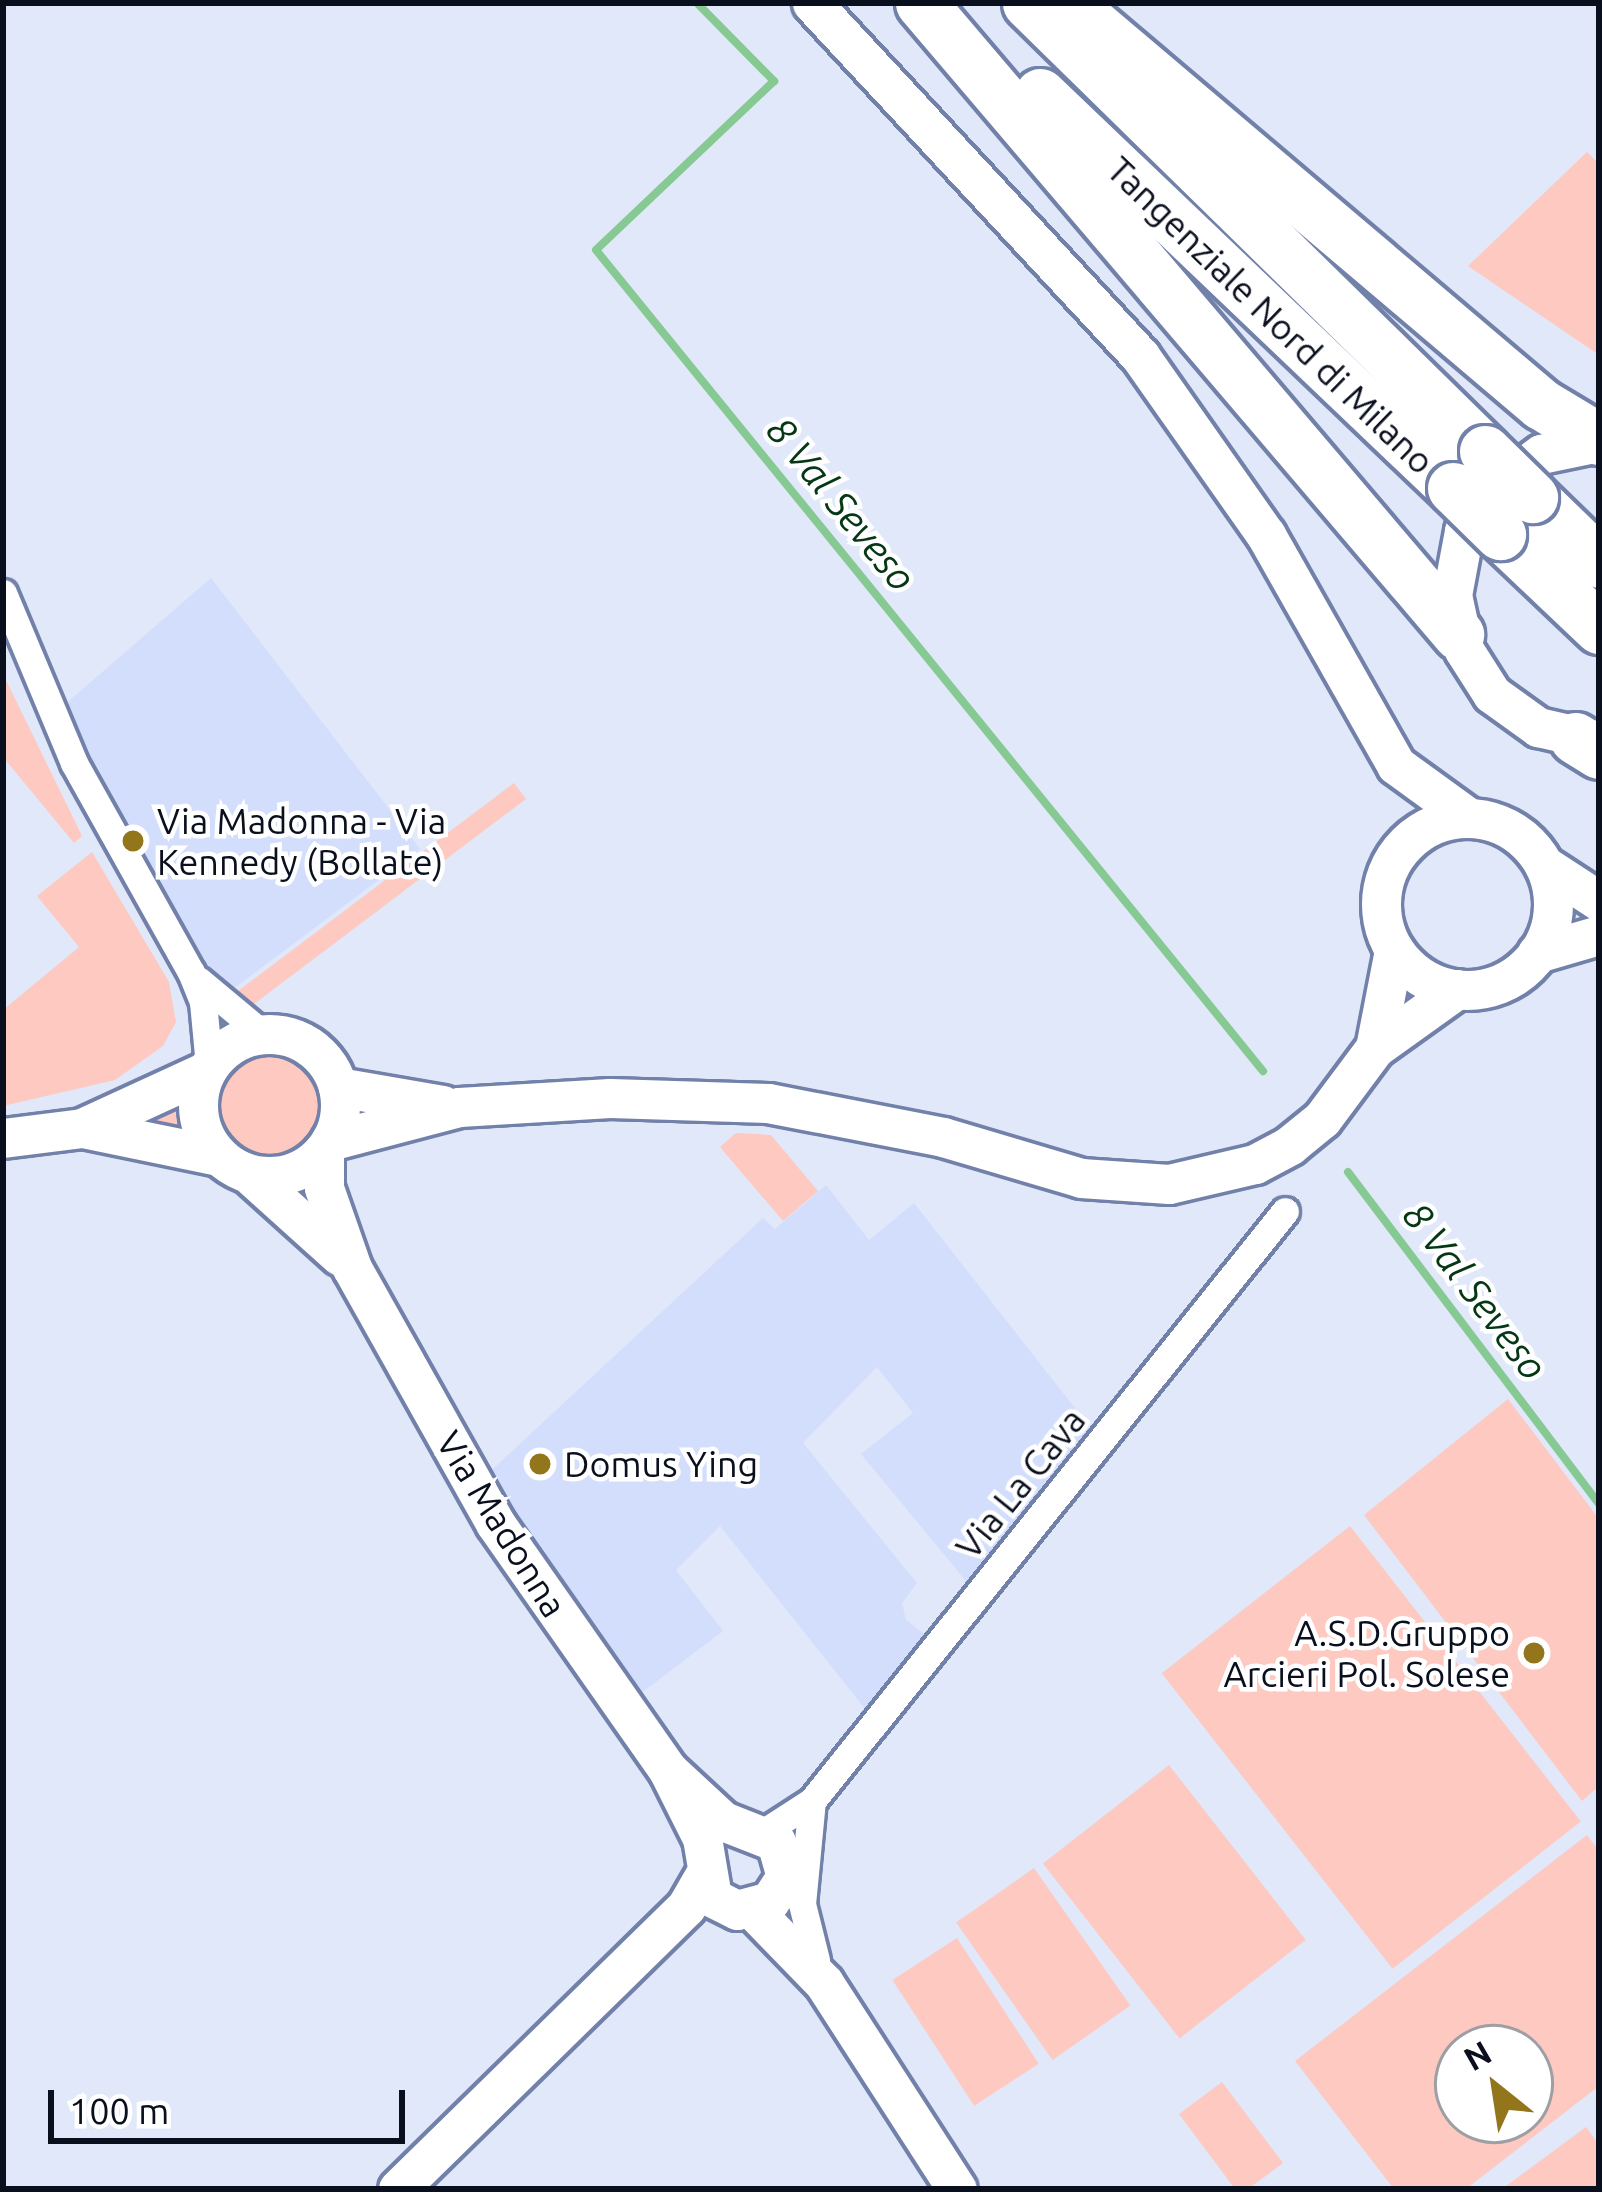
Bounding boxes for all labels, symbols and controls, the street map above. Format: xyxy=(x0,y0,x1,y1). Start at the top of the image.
street label: Tangenziale Nord di Milano xyxy=(1099,147,1443,483)
water label: 8 Val Seveso xyxy=(757,408,925,600)
place label: Via Madonna - Via Kennedy (Bollate) xyxy=(157,798,446,883)
marker: Via Madonna - Via Kennedy (Bollate) xyxy=(120,828,146,854)
water label: 8 Val Seveso xyxy=(1393,1193,1557,1389)
street label: Via La Cava xyxy=(946,1399,1094,1567)
street label: Via Madonna xyxy=(428,1423,576,1625)
place label: Domus Ying xyxy=(564,1442,758,1486)
marker: Domus Ying xyxy=(527,1451,553,1477)
place label: A.S.D.Gruppo Arcieri Pol. Solese xyxy=(1223,1610,1510,1695)
marker: A.S.D.Gruppo Arcieri Pol. Solese xyxy=(1521,1640,1547,1666)
north arrow xyxy=(1434,2024,1554,2144)
text: N xyxy=(1457,2033,1497,2077)
scale bar xyxy=(54,2066,411,2140)
text: 100 m xyxy=(69,2090,169,2131)

